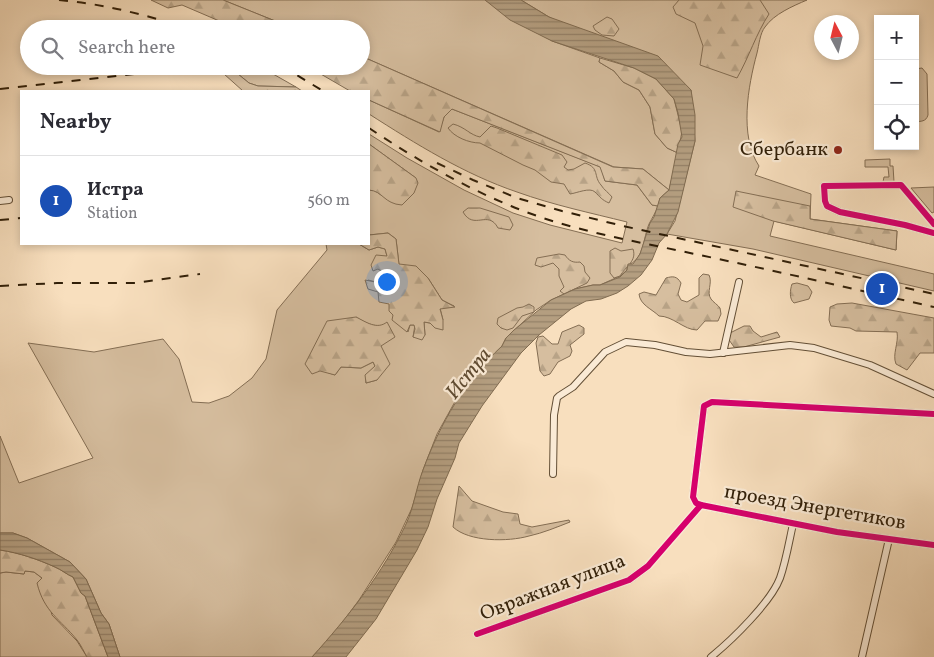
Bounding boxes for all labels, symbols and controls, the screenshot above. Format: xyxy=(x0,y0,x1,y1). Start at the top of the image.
north arrow xyxy=(814,15,859,60)
map controls xyxy=(874,15,919,150)
button: + xyxy=(874,15,919,60)
search box xyxy=(20,20,370,75)
icon: search xyxy=(38,34,66,62)
text: Search here xyxy=(78,35,175,61)
button: − xyxy=(874,60,919,105)
button: locate xyxy=(874,105,919,150)
text: Nearby xyxy=(40,108,111,137)
place label: Сбербанк xyxy=(740,136,828,164)
marker: Сбербанк xyxy=(832,144,844,156)
text: Истра xyxy=(87,177,144,203)
text: 1 xyxy=(53,190,59,212)
text: 560 m xyxy=(307,190,350,212)
text: Station xyxy=(87,203,138,225)
your location xyxy=(374,269,400,295)
pin: 1 xyxy=(866,270,898,308)
water label: Истра xyxy=(439,342,499,406)
street label: проезд Энергетиков xyxy=(722,478,908,538)
street label: Овражная улица xyxy=(476,547,630,629)

